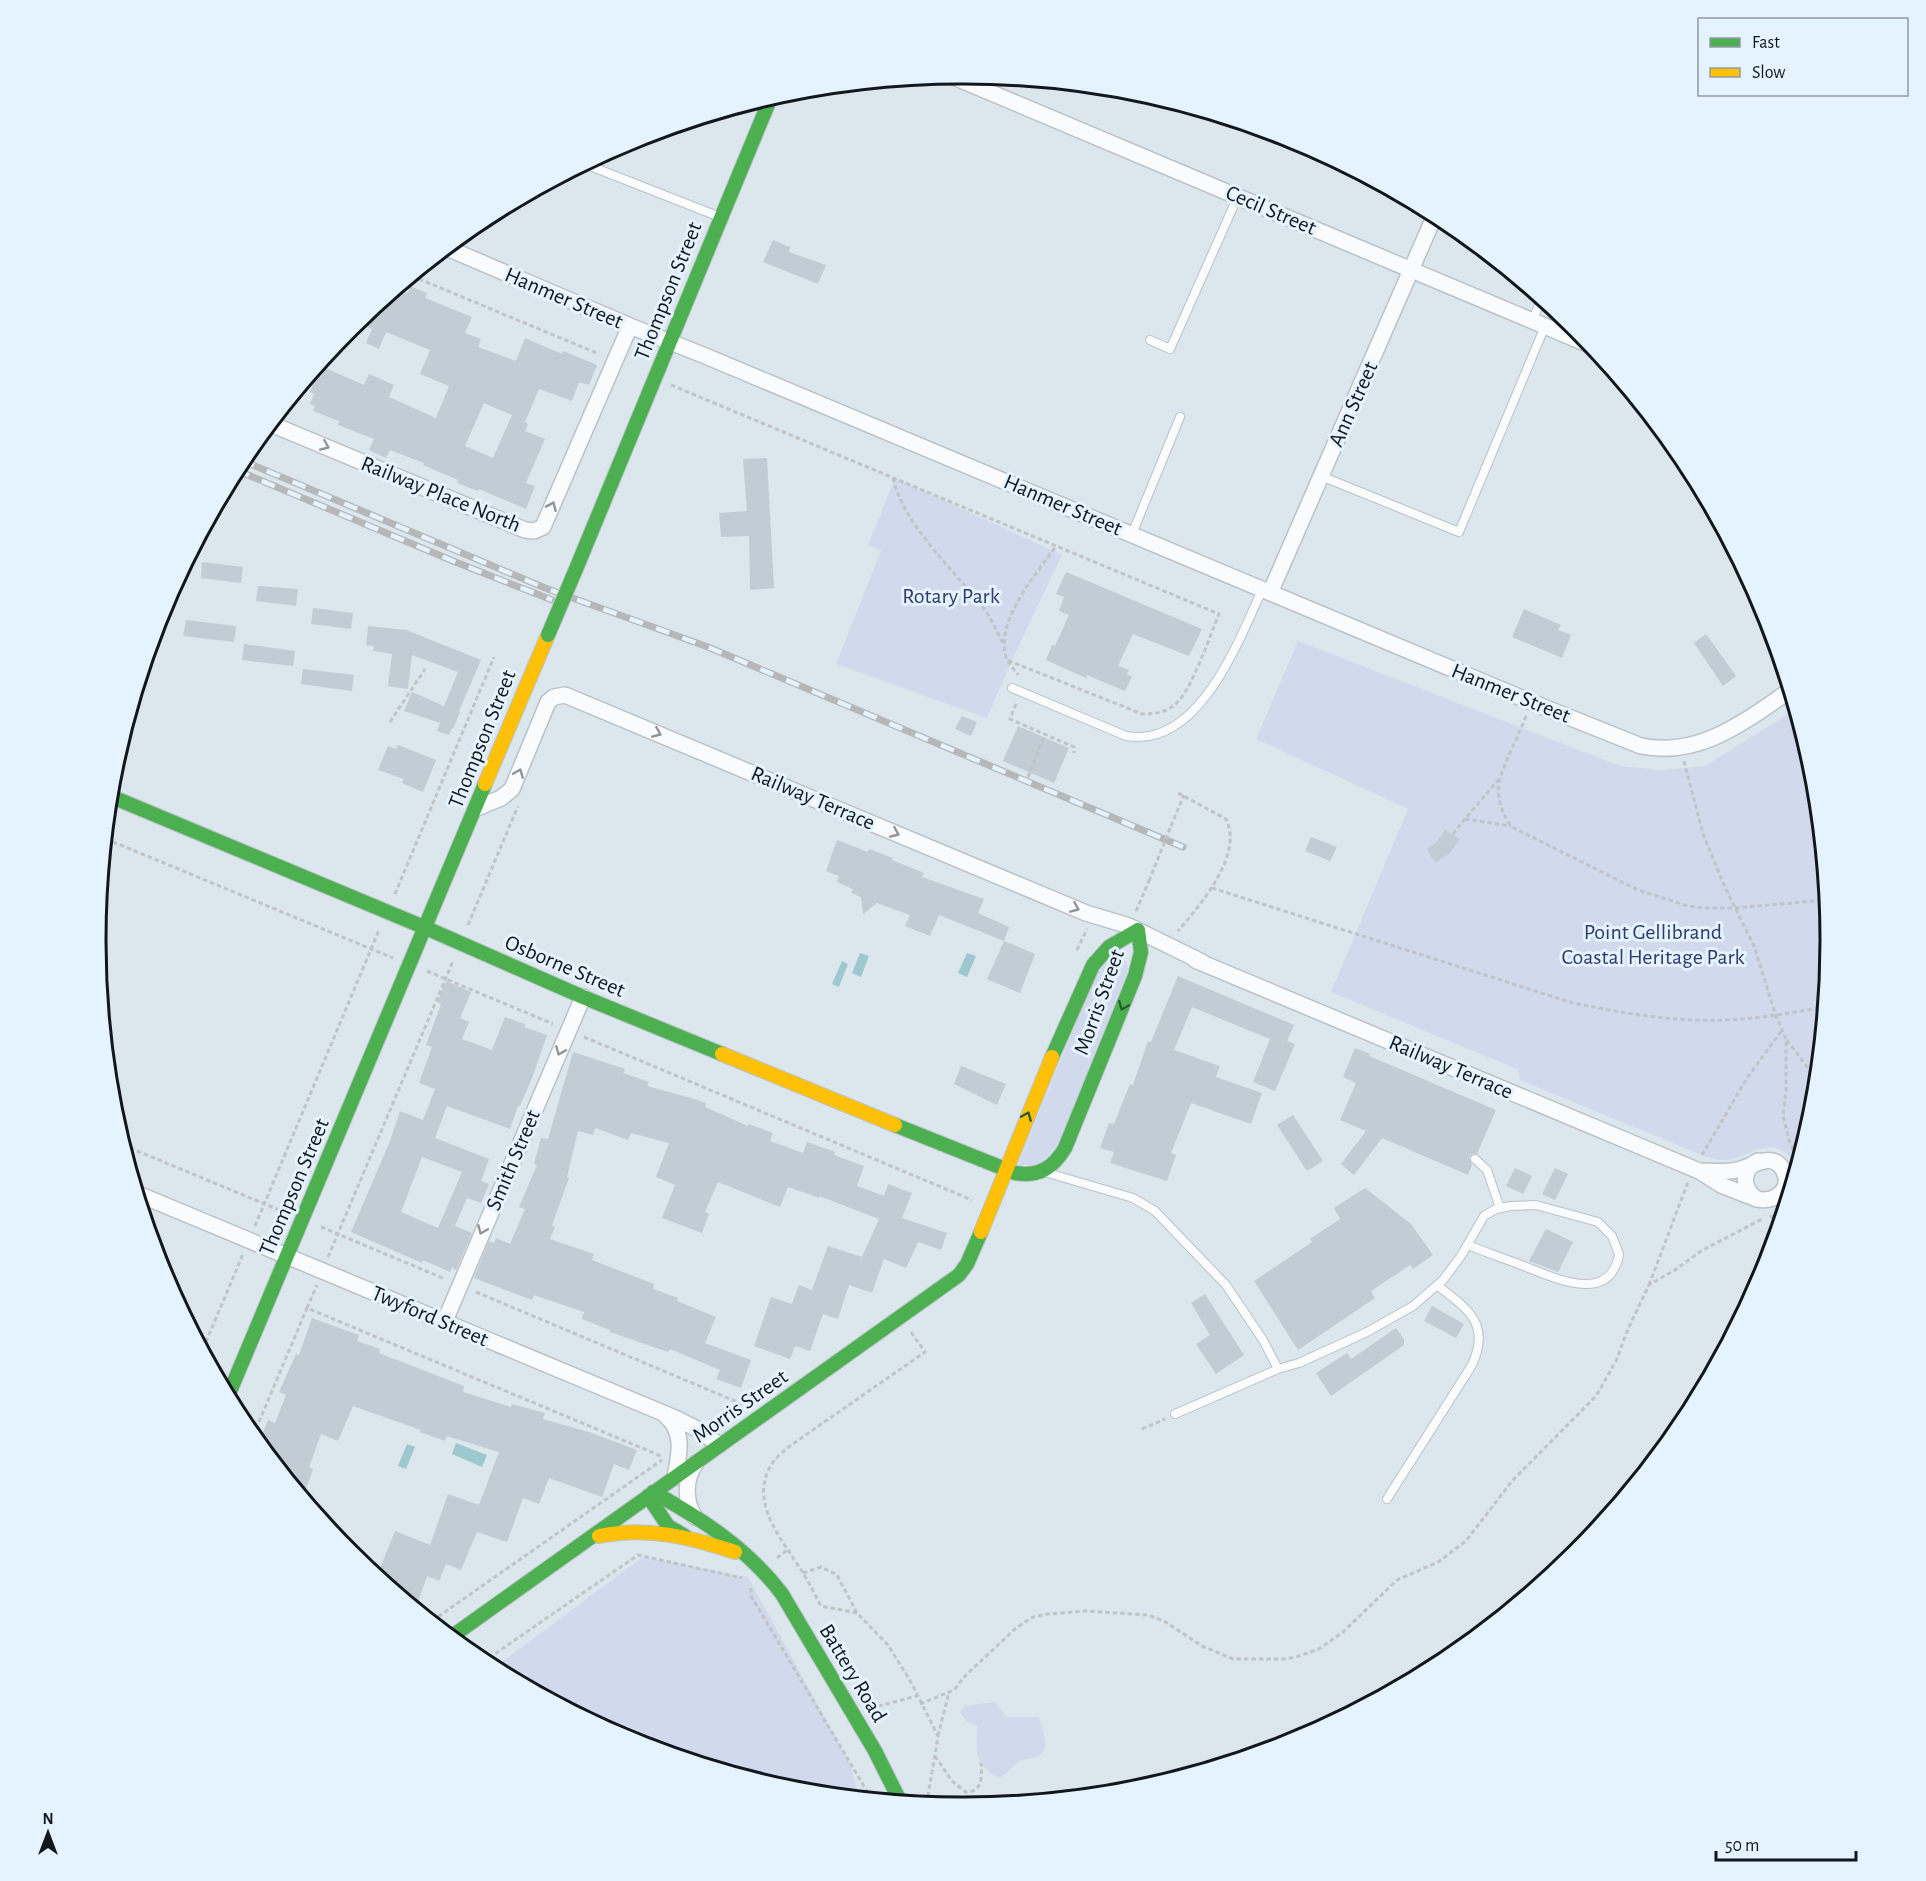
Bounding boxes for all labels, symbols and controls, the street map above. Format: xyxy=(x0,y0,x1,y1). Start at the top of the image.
legend xyxy=(1698,18,1908,96)
text: Fast xyxy=(1752,34,1780,52)
text: Slow xyxy=(1752,64,1785,82)
street label: Cecil Street xyxy=(1223,181,1319,239)
street label: Thompson Street xyxy=(630,219,706,363)
street label: Hanmer Street xyxy=(502,263,626,333)
street label: Ann Street xyxy=(1325,358,1381,450)
one-way arrow xyxy=(319,439,330,451)
street label: Railway Place North xyxy=(358,452,524,536)
street label: Hanmer Street xyxy=(1001,470,1125,540)
one-way arrow xyxy=(544,502,556,513)
park label: Rotary Park xyxy=(902,585,1000,607)
street label: Hanmer Street xyxy=(1448,659,1574,727)
street label: Thompson Street xyxy=(444,667,520,811)
one-way arrow xyxy=(651,726,662,738)
street label: Railway Terrace xyxy=(748,762,878,834)
one-way arrow xyxy=(512,768,524,779)
one-way arrow xyxy=(889,826,900,838)
one-way arrow xyxy=(1068,901,1079,913)
park label: Point Gellibrand Coastal Heritage Park xyxy=(1561,921,1745,968)
street label: Osborne Street xyxy=(502,931,628,1001)
street label: Morris Street xyxy=(1070,946,1128,1058)
one-way arrow xyxy=(1118,1000,1130,1011)
street label: Railway Terrace xyxy=(1386,1031,1516,1103)
one-way arrow xyxy=(555,1045,567,1056)
street label: Smith Street xyxy=(482,1106,544,1214)
one-way arrow xyxy=(1020,1112,1032,1123)
street label: Thompson Street xyxy=(255,1115,333,1259)
one-way arrow xyxy=(478,1224,490,1235)
street label: Twyford Street xyxy=(368,1282,492,1350)
street label: Morris Street xyxy=(688,1365,792,1447)
street label: Battery Road xyxy=(815,1620,891,1726)
north arrow xyxy=(18,1803,78,1863)
text: N xyxy=(42,1811,54,1827)
scale bar xyxy=(1716,1824,1856,1862)
text: 50 m xyxy=(1725,1837,1759,1855)

